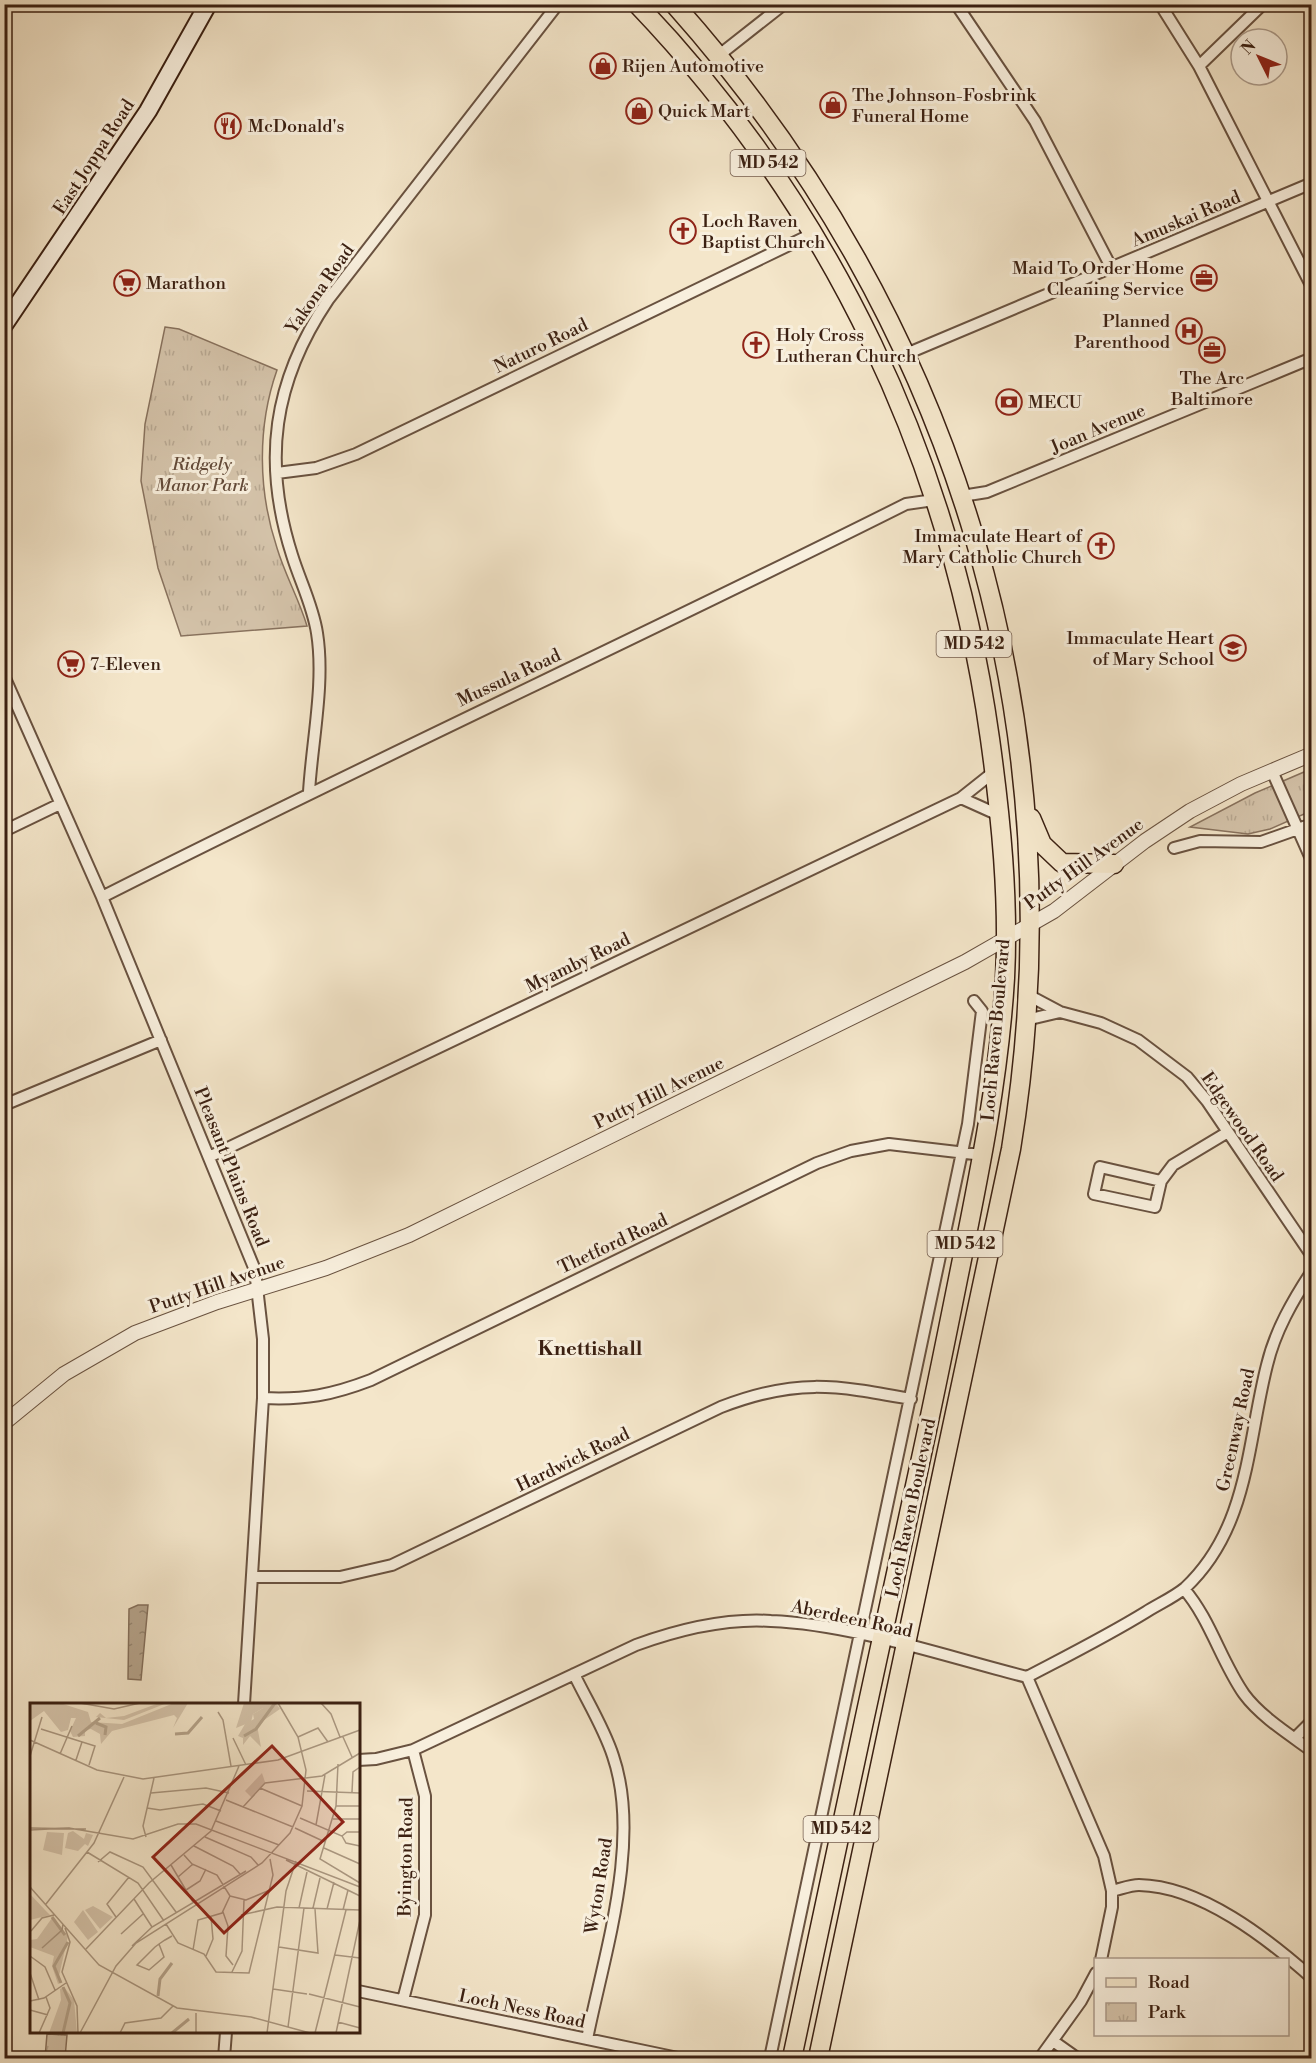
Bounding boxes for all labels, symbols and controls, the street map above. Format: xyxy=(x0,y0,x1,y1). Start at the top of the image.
north arrow xyxy=(1229,27,1289,87)
text: N xyxy=(1237,36,1261,59)
shop icon: Rijen Automotive xyxy=(588,51,618,81)
place label: Rijen Automotive xyxy=(622,55,764,78)
place label: The Johnson-Fosbrink Funeral Home xyxy=(852,84,1038,128)
shop icon: The Johnson-Fosbrink Funeral Home xyxy=(818,90,848,120)
street label: East Joppa Road xyxy=(48,94,140,219)
shop icon: Quick Mart xyxy=(624,96,654,126)
place label: Quick Mart xyxy=(658,100,751,123)
restaurant icon: McDonald's xyxy=(213,111,243,141)
place label: McDonald's xyxy=(248,115,345,138)
road number: MD 542 xyxy=(730,150,806,176)
street label: Amuskai Road xyxy=(1127,185,1245,253)
place label: Loch Raven Baptist Church xyxy=(701,210,825,254)
church icon: Loch Raven Baptist Church xyxy=(668,216,698,246)
street label: Yakona Road xyxy=(280,239,360,339)
place label: Maid To Order Home Cleaning Service xyxy=(1012,257,1184,301)
office icon: Maid To Order Home Cleaning Service xyxy=(1189,263,1219,293)
supermarket icon: Marathon xyxy=(112,268,142,298)
place label: Marathon xyxy=(146,272,226,295)
place label: Planned Parenthood xyxy=(1074,310,1171,354)
street label: Naturo Road xyxy=(490,313,593,379)
hospital icon: Planned Parenthood xyxy=(1174,316,1204,346)
place label: Holy Cross Lutheran Church xyxy=(776,324,917,368)
church icon: Holy Cross Lutheran Church xyxy=(741,330,771,360)
office icon: The Arc Baltimore xyxy=(1197,335,1227,365)
place label: The Arc Baltimore xyxy=(1170,367,1253,411)
bank icon: MECU xyxy=(994,387,1024,417)
place label: MECU xyxy=(1028,391,1082,414)
street label: Joan Avenue xyxy=(1046,399,1149,460)
park label: Ridgely Manor Park xyxy=(155,453,249,497)
place label: Immaculate Heart of Mary Catholic Church xyxy=(903,525,1083,569)
church icon: Immaculate Heart of Mary Catholic Church xyxy=(1086,531,1116,561)
place label: Immaculate Heart of Mary School xyxy=(1066,627,1215,671)
road number: MD 542 xyxy=(936,631,1012,657)
school or university icon: Immaculate Heart of Mary School xyxy=(1218,633,1248,663)
street label: Mussula Road xyxy=(453,644,565,712)
supermarket icon: 7-Eleven xyxy=(56,649,86,679)
place label: 7-Eleven xyxy=(90,653,161,676)
street label: Putty Hill Avenue xyxy=(1020,813,1148,915)
street label: Myamby Road xyxy=(522,927,635,998)
street label: Loch Raven Boulevard xyxy=(977,937,1015,1122)
street label: Putty Hill Avenue xyxy=(590,1052,728,1134)
street label: Edgewood Road xyxy=(1196,1068,1289,1187)
street label: Pleasant Plains Road xyxy=(188,1084,274,1251)
street label: Thetford Road xyxy=(555,1208,672,1279)
road number: MD 542 xyxy=(928,1231,1002,1257)
street label: Putty Hill Avenue xyxy=(146,1251,288,1319)
district label: Knettishall xyxy=(538,1337,643,1362)
street label: Greenway Road xyxy=(1212,1365,1260,1494)
street label: Loch Raven Boulevard xyxy=(881,1416,941,1600)
street label: Hardwick Road xyxy=(512,1422,634,1497)
street label: Aberdeen Road xyxy=(788,1595,916,1643)
inset map xyxy=(30,1703,360,2033)
street label: Byington Road xyxy=(393,1796,419,1918)
road number: MD 542 xyxy=(804,1816,878,1842)
street label: Wyton Road xyxy=(580,1835,618,1937)
legend xyxy=(1094,1958,1289,2036)
text: Road xyxy=(1148,1971,1191,1994)
street label: Loch Ness Road xyxy=(457,1984,588,2034)
text: Park xyxy=(1148,2001,1187,2024)

